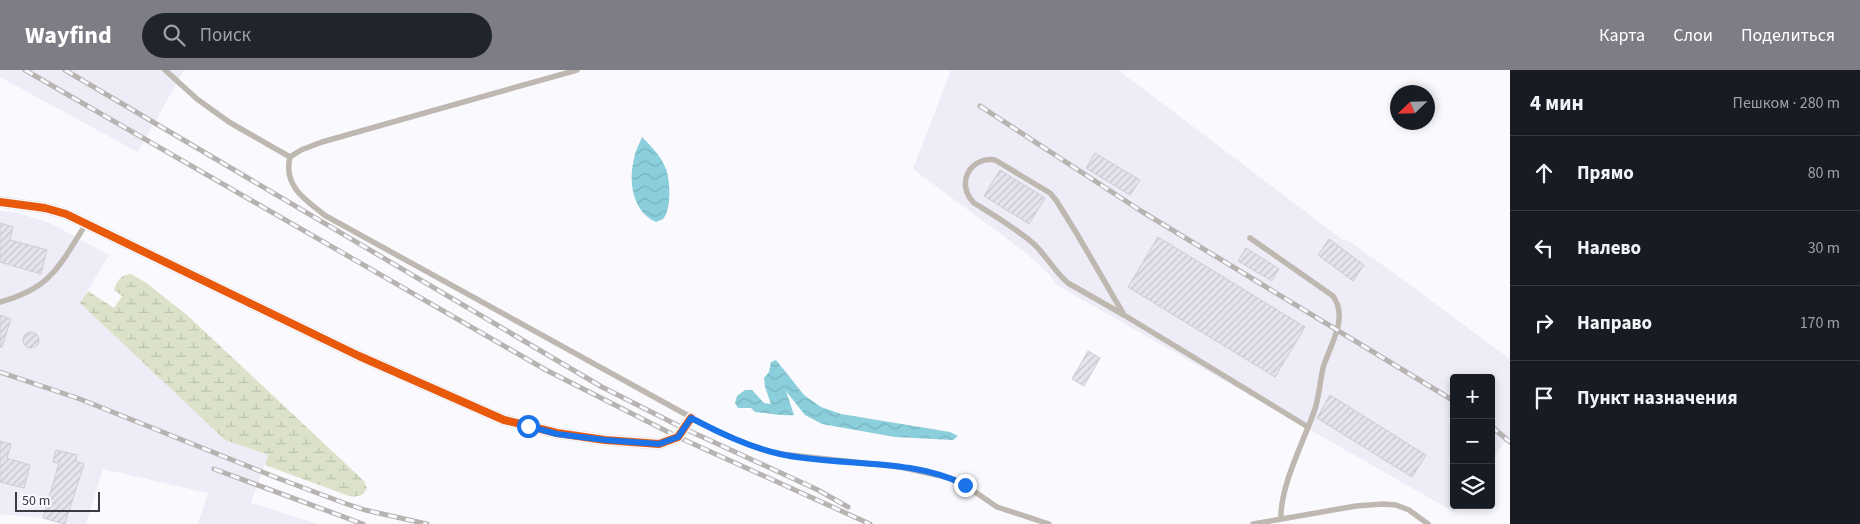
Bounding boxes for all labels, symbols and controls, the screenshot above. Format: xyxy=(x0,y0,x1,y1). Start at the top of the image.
search box xyxy=(142,13,492,58)
text: Wayfind xyxy=(25,18,112,53)
icon: search xyxy=(160,21,188,49)
text: Поиск xyxy=(200,22,251,49)
text: Карта xyxy=(1599,23,1645,48)
text: Слои xyxy=(1673,23,1713,48)
text: Поделиться xyxy=(1741,23,1835,48)
north arrow xyxy=(1390,85,1435,130)
text: 4 мин xyxy=(1530,88,1584,118)
text: Пешком · 280 m xyxy=(1733,92,1840,114)
icon: ahead xyxy=(1530,159,1558,187)
text: Прямо xyxy=(1577,160,1634,187)
text: 80 m xyxy=(1808,162,1840,184)
icon: left xyxy=(1530,234,1558,262)
text: Налево xyxy=(1577,235,1641,262)
text: 30 m xyxy=(1808,237,1840,259)
icon: right xyxy=(1530,309,1558,337)
text: Направо xyxy=(1577,310,1652,337)
text: 170 m xyxy=(1800,312,1840,334)
map controls xyxy=(1450,374,1495,509)
button: + xyxy=(1450,374,1495,419)
icon: arrive xyxy=(1530,384,1558,412)
text: Пункт назначения xyxy=(1577,385,1738,412)
route start xyxy=(517,415,540,438)
button: − xyxy=(1450,419,1495,464)
button: layers xyxy=(1450,464,1495,509)
route end xyxy=(954,474,977,497)
scale bar xyxy=(15,489,100,512)
text: 50 m xyxy=(22,491,50,511)

